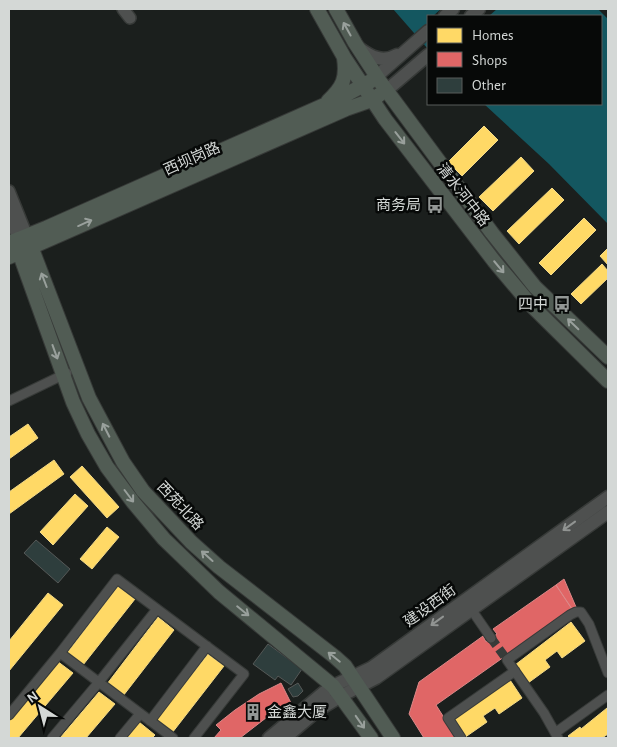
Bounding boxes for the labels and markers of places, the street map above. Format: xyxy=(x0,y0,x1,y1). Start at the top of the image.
bus stop icon: 商务局 xyxy=(425,195,445,215)
place label: 商务局 xyxy=(376,197,421,213)
bus stop icon: 四中 xyxy=(552,294,572,314)
place label: 四中 xyxy=(518,296,548,312)
building icon: 金鑫大厦 xyxy=(243,702,263,722)
place label: 金鑫大厦 xyxy=(267,704,327,720)

